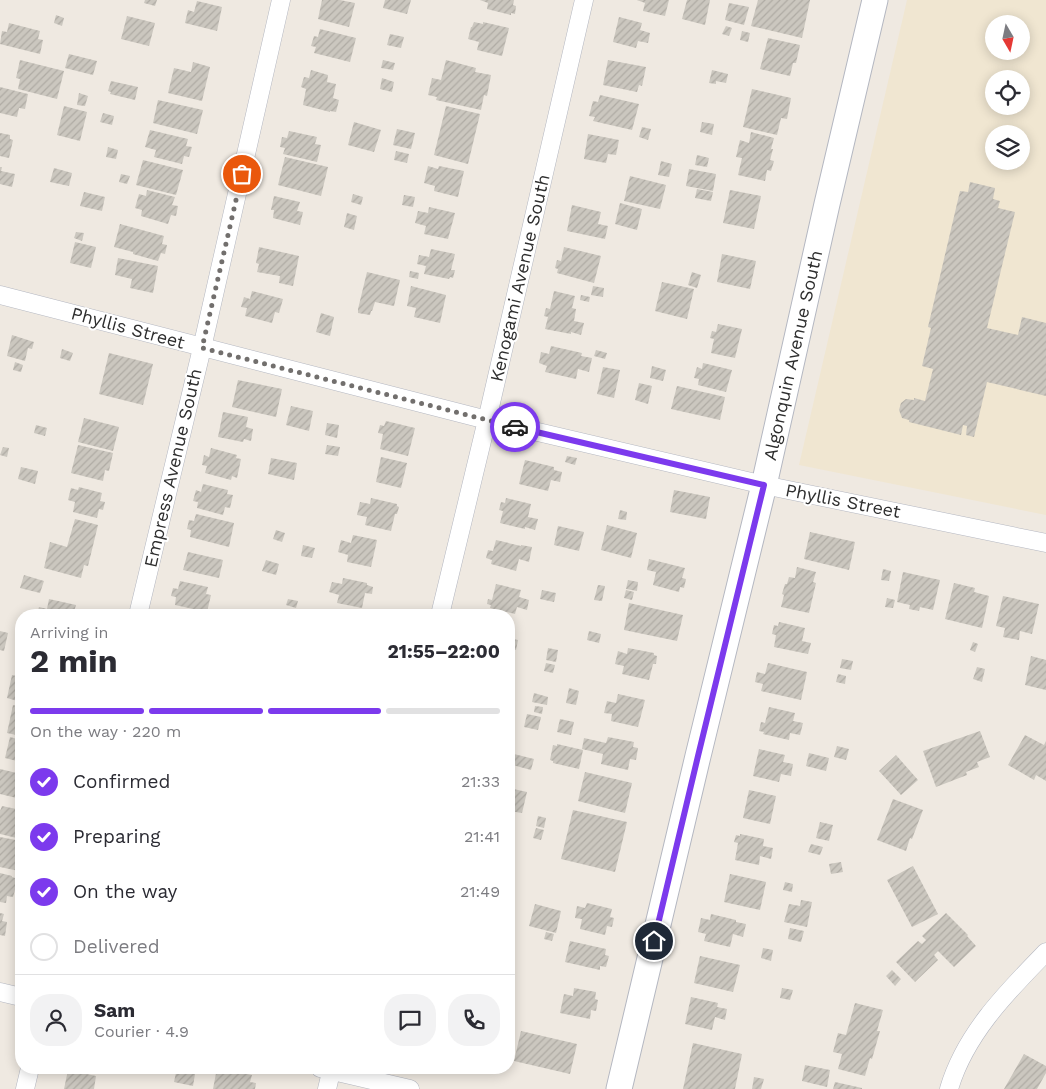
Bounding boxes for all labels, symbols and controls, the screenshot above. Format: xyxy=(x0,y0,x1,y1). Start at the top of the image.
north arrow xyxy=(985,15,1030,60)
map controls xyxy=(985,15,1030,170)
button: locate xyxy=(985,70,1030,115)
button: layers xyxy=(985,125,1030,170)
pin xyxy=(221,153,263,195)
icon: bag xyxy=(228,160,256,188)
street label: Kenogami Avenue South xyxy=(485,172,554,384)
street label: Algonquin Avenue South xyxy=(759,248,826,462)
street label: Phyllis Street xyxy=(69,302,188,353)
street label: Empress Avenue South xyxy=(139,366,206,569)
courier xyxy=(490,402,540,452)
icon: car xyxy=(501,413,529,441)
street label: Phyllis Street xyxy=(784,479,903,522)
text: Arriving in xyxy=(30,623,108,642)
text: 21:55–22:00 xyxy=(387,640,500,663)
text: 2 min xyxy=(30,642,118,680)
text: On the way · 220 m xyxy=(30,722,181,741)
icon: check xyxy=(30,768,58,796)
text: Confirmed xyxy=(73,770,170,793)
text: 21:33 xyxy=(461,772,500,791)
icon: check xyxy=(30,823,58,851)
text: Preparing xyxy=(73,825,160,848)
text: 21:41 xyxy=(464,827,500,846)
icon: check xyxy=(30,878,58,906)
text: On the way xyxy=(73,880,177,903)
text: 21:49 xyxy=(460,882,500,901)
pin xyxy=(633,920,675,962)
icon: home xyxy=(640,927,668,955)
text: Delivered xyxy=(73,935,160,958)
button: person xyxy=(30,994,82,1046)
button: chat xyxy=(384,994,436,1046)
button: phone xyxy=(448,994,500,1046)
text: Sam xyxy=(94,999,135,1022)
text: Courier · 4.9 xyxy=(94,1022,189,1041)

